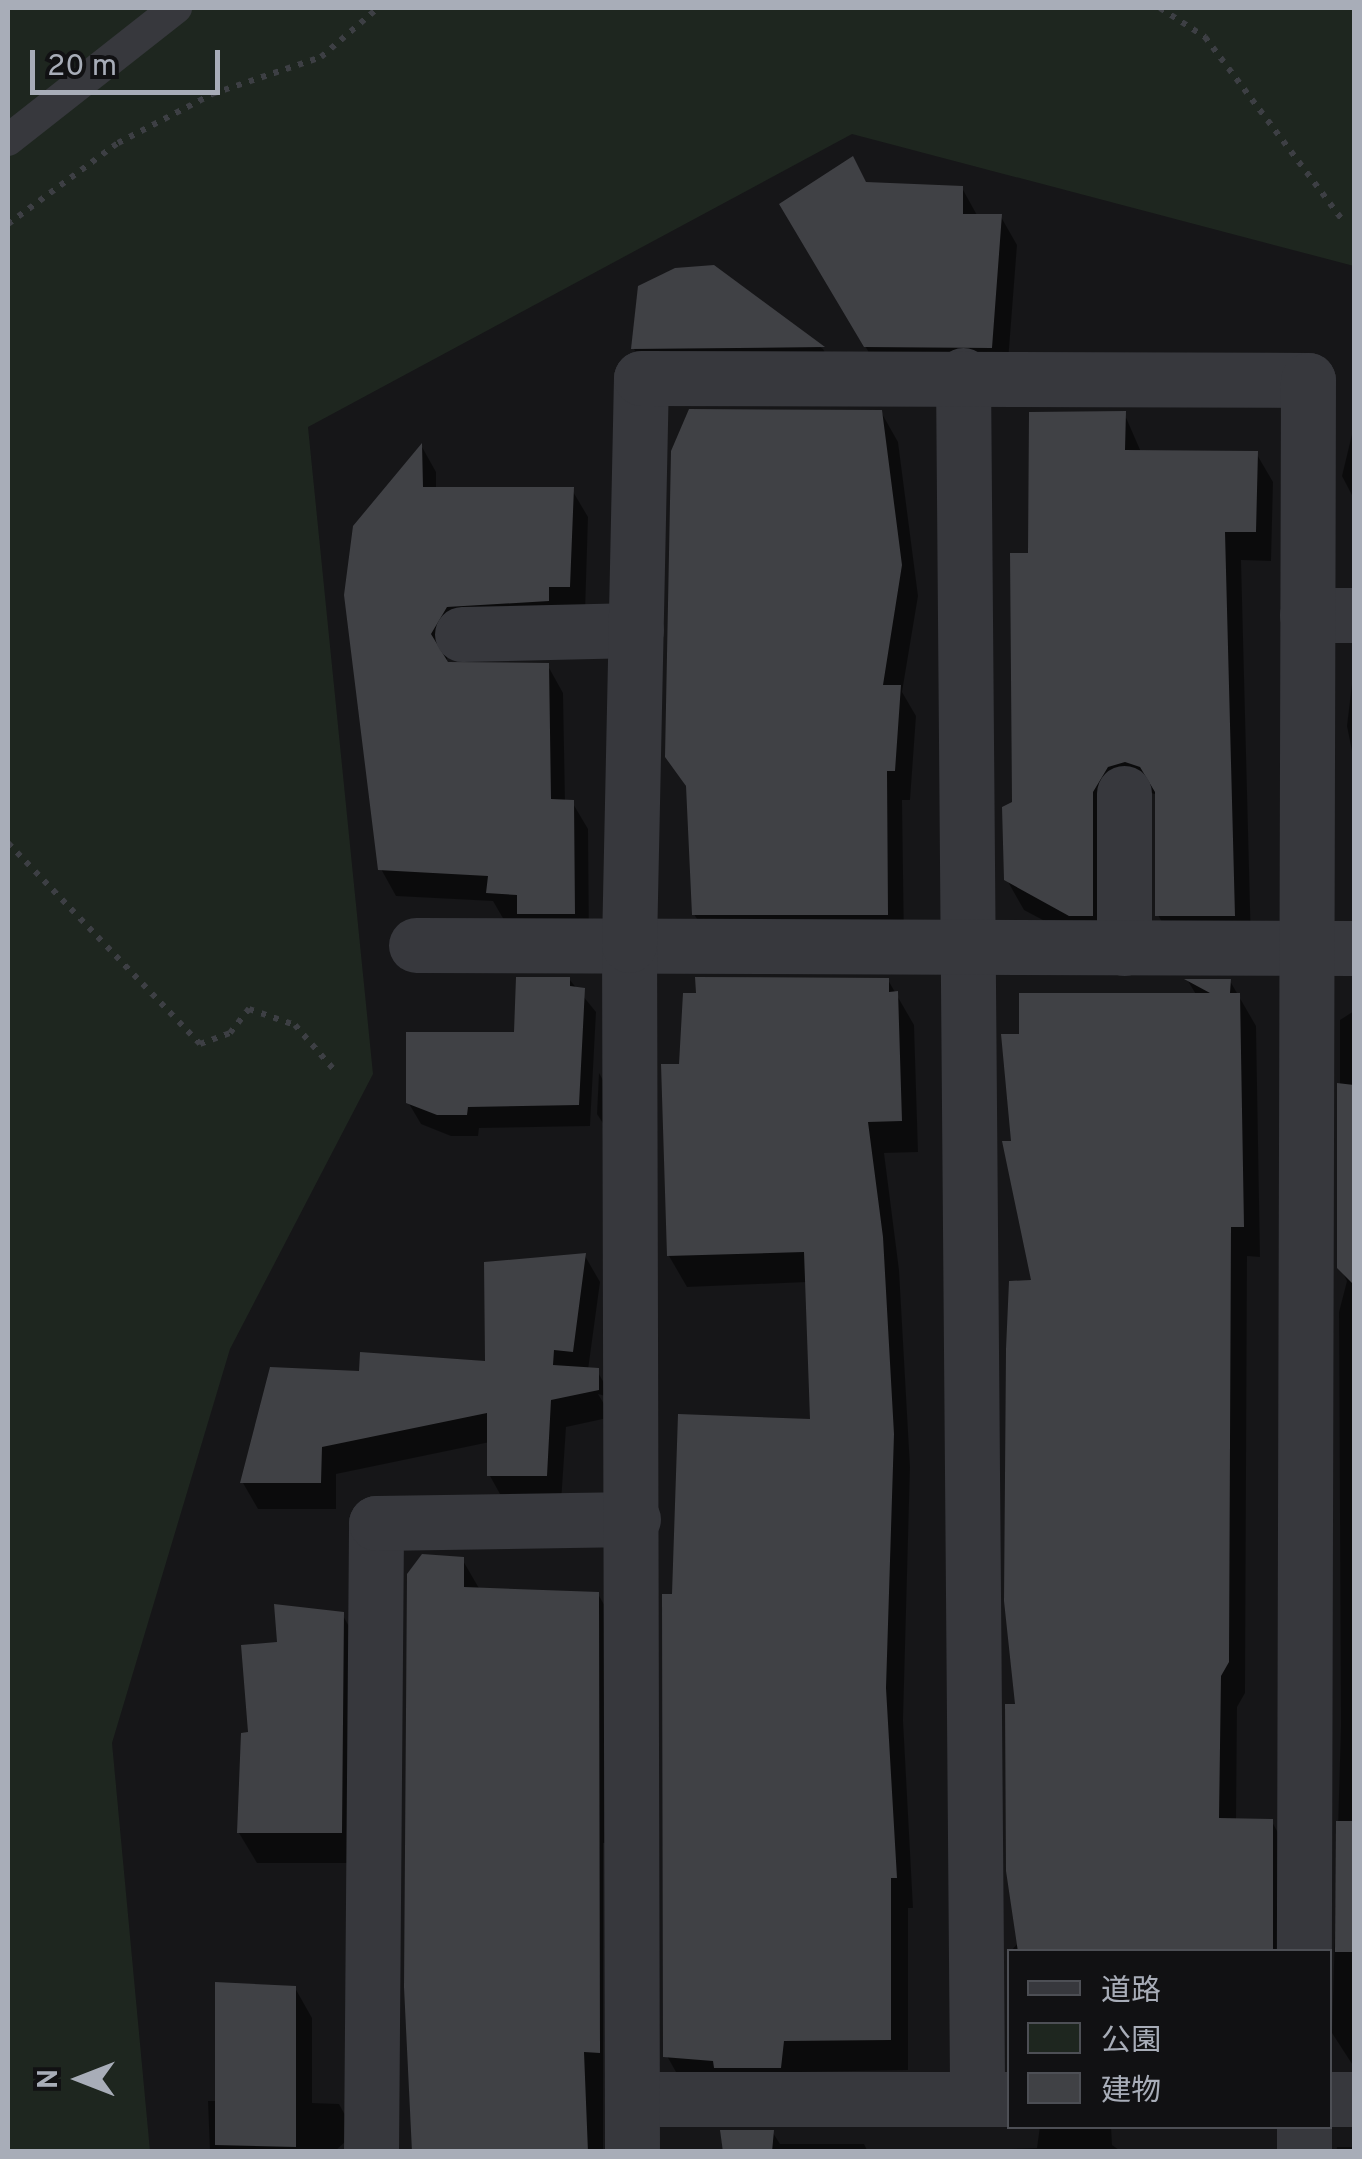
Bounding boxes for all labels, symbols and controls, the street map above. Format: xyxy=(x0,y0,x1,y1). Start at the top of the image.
scale bar xyxy=(35,30,225,92)
text: 20 m xyxy=(47,49,117,86)
legend xyxy=(1007,1949,1332,2129)
text: 道路 xyxy=(1101,1974,1161,2011)
text: 公園 xyxy=(1101,2024,1161,2061)
north arrow xyxy=(30,2029,130,2129)
text: N xyxy=(32,2069,68,2089)
text: 建物 xyxy=(1101,2074,1161,2111)

